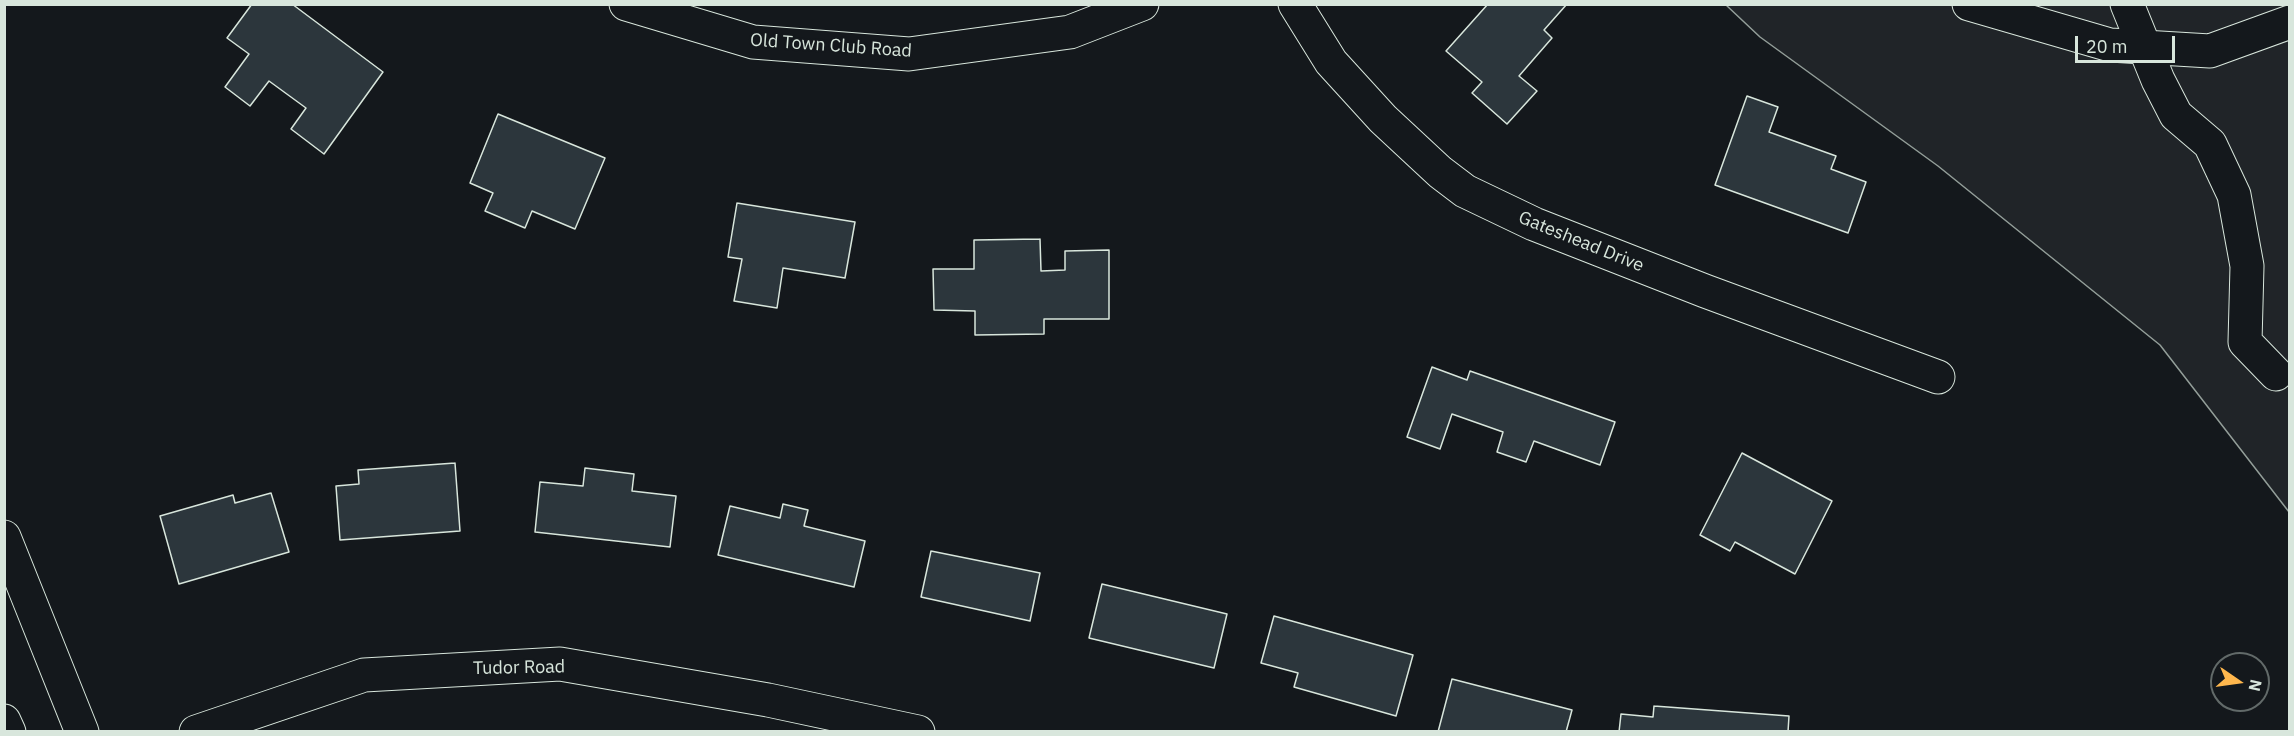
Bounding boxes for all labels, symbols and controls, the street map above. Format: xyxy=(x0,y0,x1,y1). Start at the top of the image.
scale bar xyxy=(2078,24,2178,62)
street label: Old Town Club Road xyxy=(749,30,913,62)
text: 20 m xyxy=(2086,35,2128,58)
street label: Gateshead Drive xyxy=(1515,207,1647,277)
north arrow xyxy=(2210,652,2270,712)
street label: Tudor Road xyxy=(473,656,565,680)
text: N xyxy=(2245,678,2267,693)

